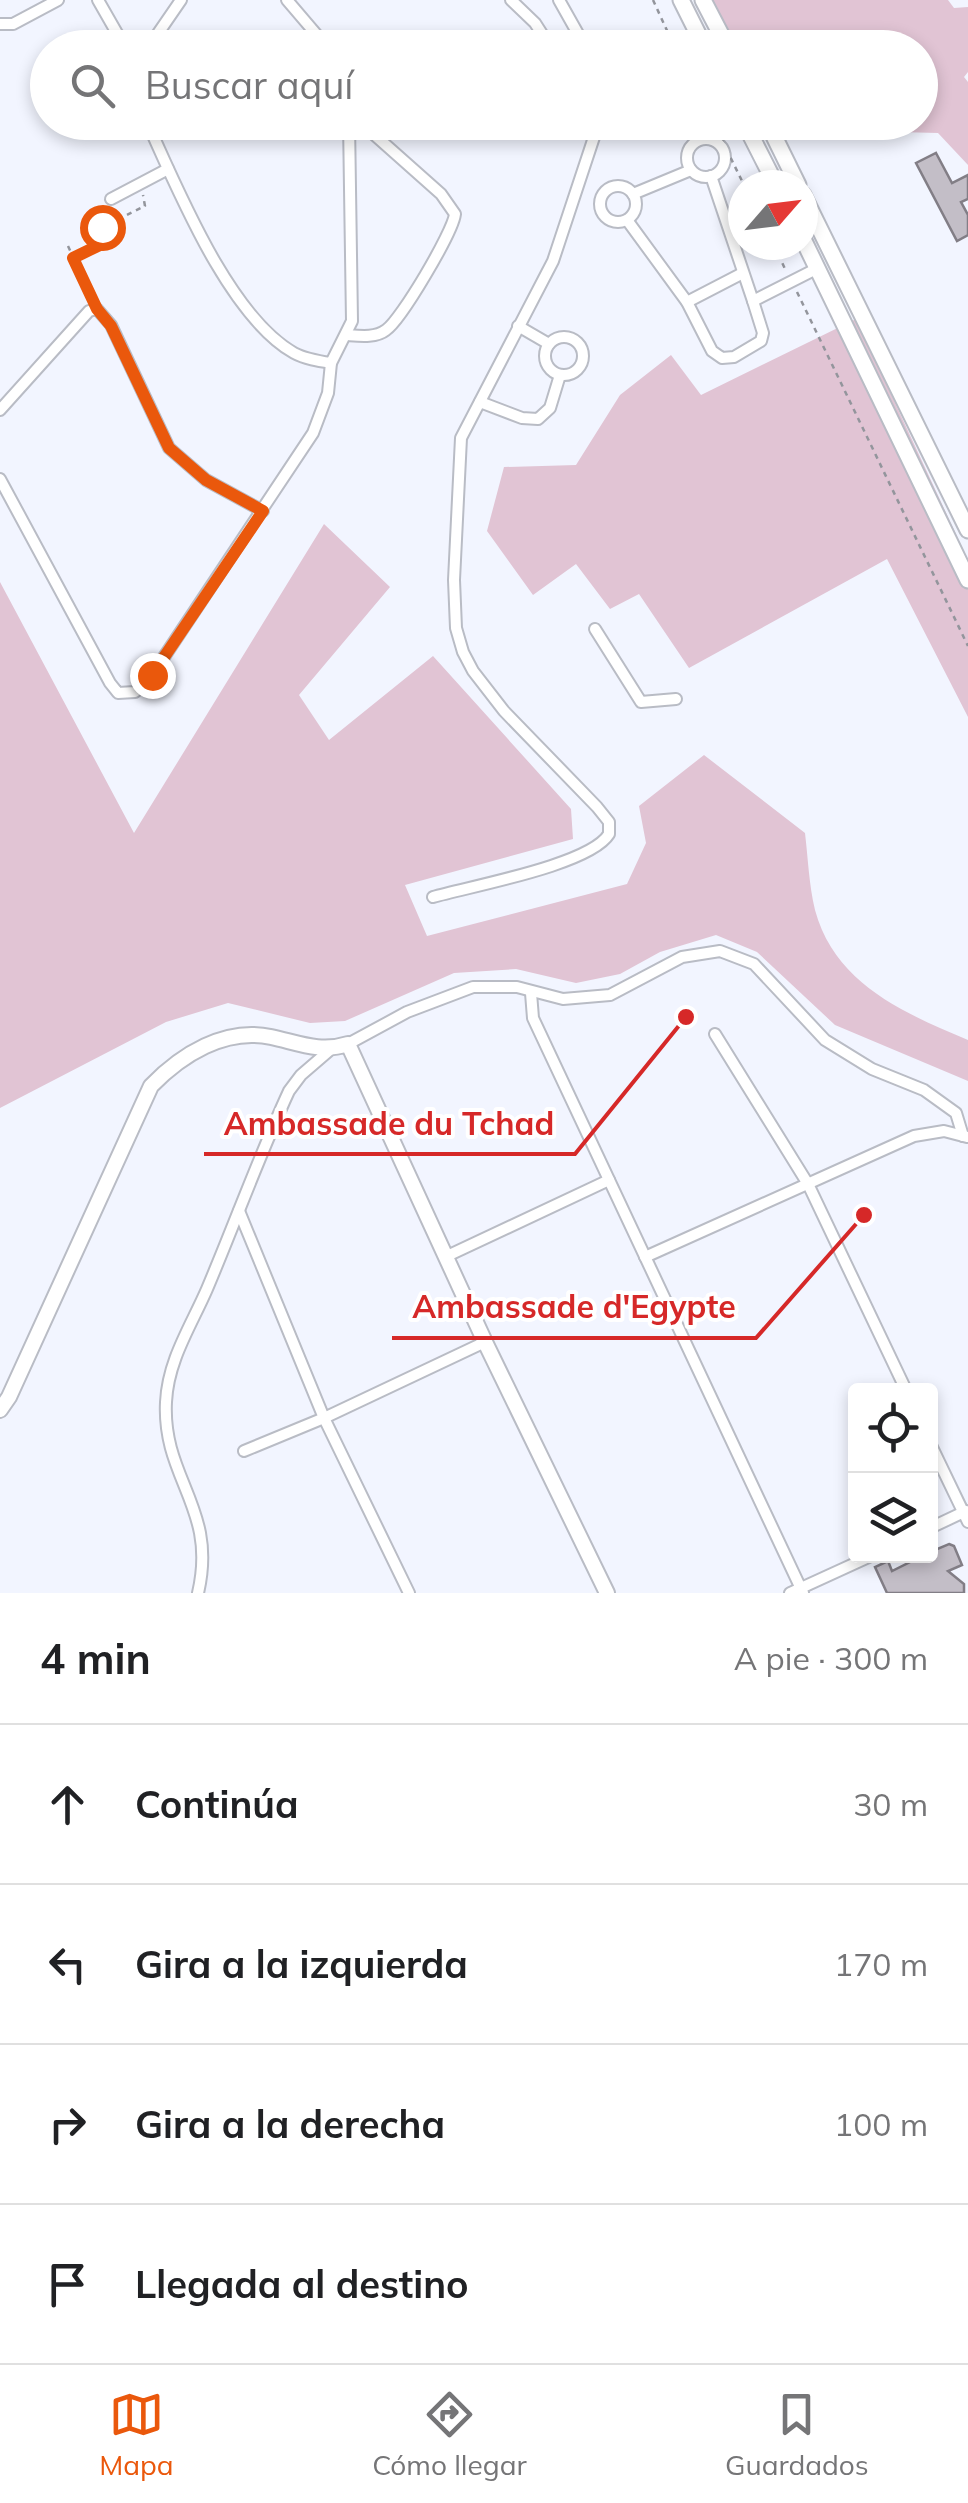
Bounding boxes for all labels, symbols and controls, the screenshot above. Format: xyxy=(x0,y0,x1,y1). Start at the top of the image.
search box xyxy=(30,30,938,140)
icon: search xyxy=(65,58,120,113)
text: Buscar aquí xyxy=(145,61,353,109)
north arrow xyxy=(728,170,818,260)
route start xyxy=(80,205,126,251)
route end xyxy=(130,653,176,699)
callout: Ambassade du Tchad xyxy=(204,1092,575,1154)
text: Ambassade du Tchad xyxy=(224,1103,554,1143)
callout: Ambassade d'Egypte xyxy=(392,1276,756,1338)
text: Ambassade d'Egypte xyxy=(412,1286,736,1326)
map controls xyxy=(848,1383,938,1563)
button: locate xyxy=(848,1383,938,1473)
button: layers xyxy=(848,1473,938,1563)
text: 4 min xyxy=(40,1632,151,1685)
text: A pie · 300 m xyxy=(734,1638,928,1678)
icon: ahead xyxy=(40,1777,95,1832)
text: Continúa xyxy=(135,1780,299,1828)
text: 30 m xyxy=(853,1784,928,1824)
icon: left xyxy=(40,1937,95,1992)
text: Gira a la izquierda xyxy=(135,1940,468,1988)
text: 170 m xyxy=(834,1944,928,1984)
icon: right xyxy=(40,2097,95,2152)
text: Gira a la derecha xyxy=(135,2100,445,2148)
text: 100 m xyxy=(834,2104,928,2144)
icon: arrive xyxy=(40,2257,95,2312)
text: Llegada al destino xyxy=(135,2260,469,2308)
tab: Mapa xyxy=(99,2387,174,2482)
tab: Cómo llegar xyxy=(372,2387,527,2482)
tab: Guardados xyxy=(725,2387,869,2482)

